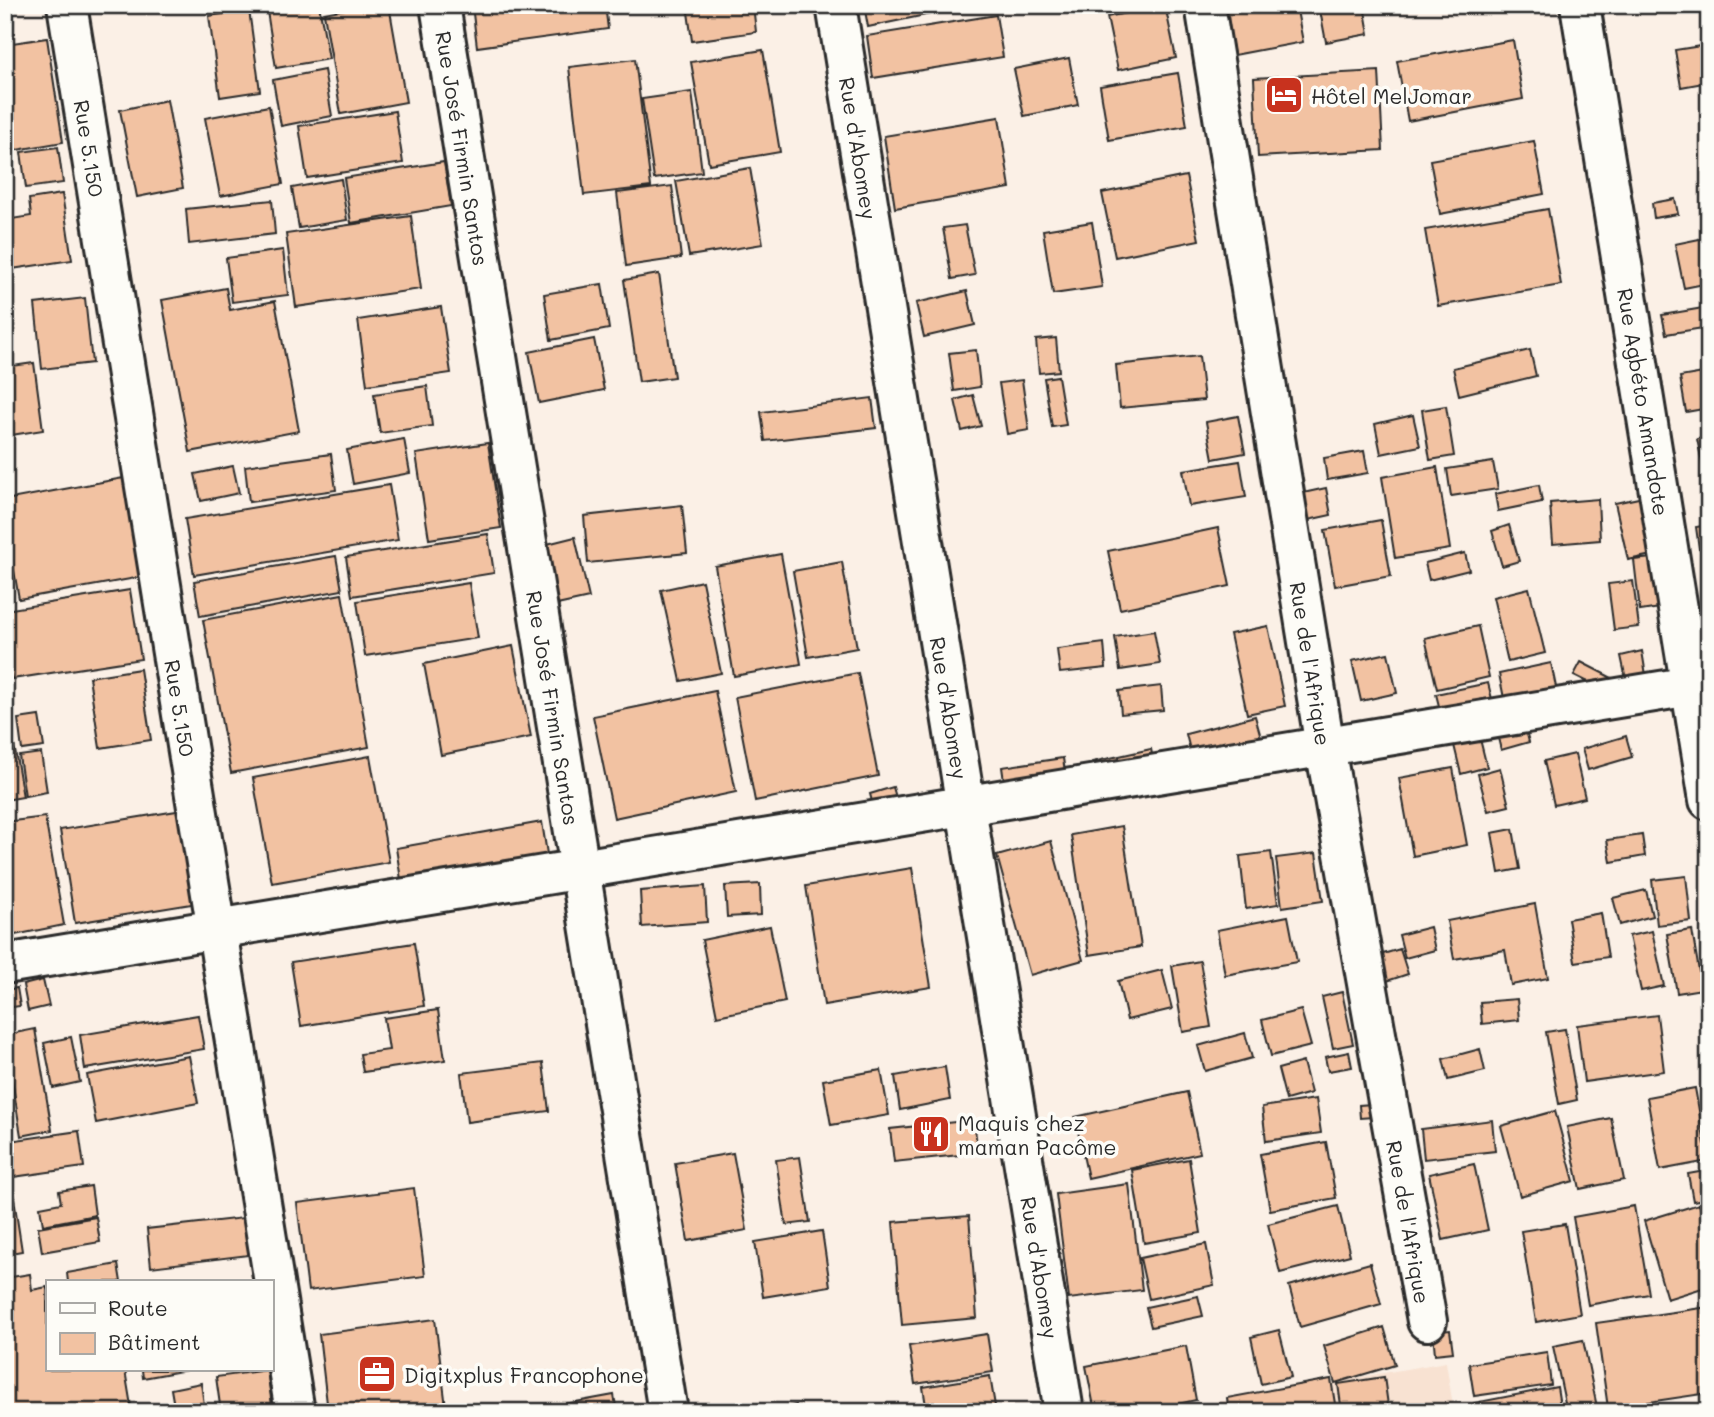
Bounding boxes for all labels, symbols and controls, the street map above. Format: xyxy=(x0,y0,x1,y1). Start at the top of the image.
street label: Rue José Firmin Santos xyxy=(431,29,496,267)
hotel icon: Hôtel MelJomar xyxy=(1263,74,1305,116)
street label: Rue d'Abomey xyxy=(834,75,884,221)
place label: Hôtel MelJomar xyxy=(1311,82,1472,109)
street label: Rue 5.150 xyxy=(69,98,111,199)
street label: Rue Agbéto Amandote xyxy=(1613,286,1676,518)
street label: Rue de l'Afrique xyxy=(1285,580,1338,747)
street label: Rue José Firmin Santos xyxy=(522,588,586,827)
street label: Rue d'Abomey xyxy=(925,635,975,781)
street label: Rue 5.150 xyxy=(160,657,202,758)
place label: Maquis chez maman Pacôme xyxy=(958,1109,1116,1160)
restaurant icon: Maquis chez maman Pacôme xyxy=(910,1113,952,1155)
street label: Rue de l'Afrique xyxy=(1382,1138,1437,1306)
street label: Rue d'Abomey xyxy=(1016,1194,1065,1341)
legend xyxy=(46,1280,273,1372)
text: Route xyxy=(108,1294,168,1321)
text: Bâtiment xyxy=(108,1328,200,1355)
office icon: Digitxplus Francophone xyxy=(356,1353,398,1395)
place label: Digitxplus Francophone xyxy=(404,1361,644,1388)

